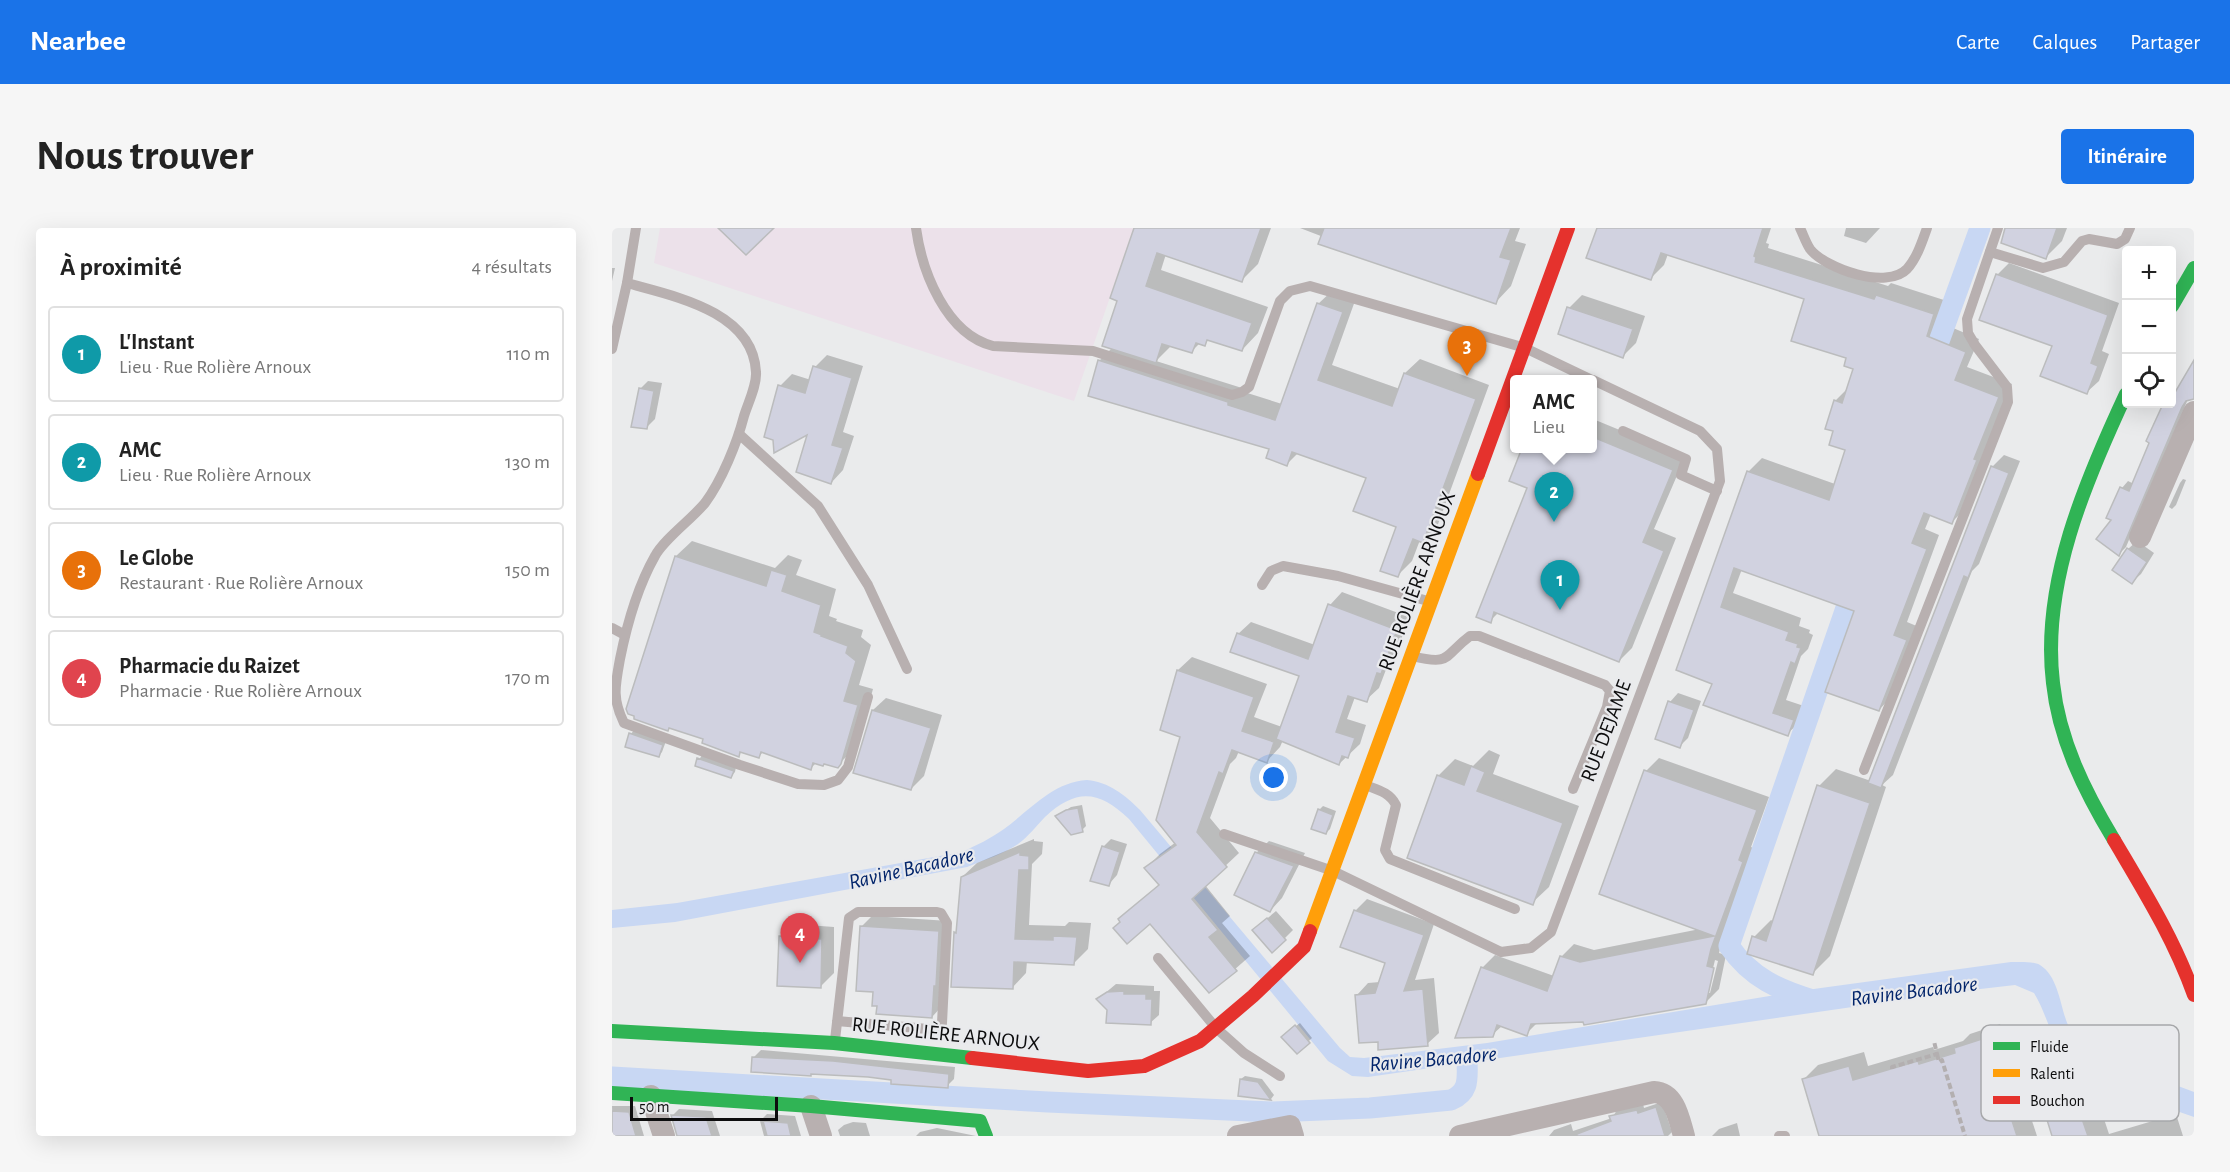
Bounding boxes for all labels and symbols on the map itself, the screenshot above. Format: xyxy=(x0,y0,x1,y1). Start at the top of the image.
pin: 3 xyxy=(1448,326,1486,376)
pin: 2 xyxy=(1534,472,1574,522)
street label: RUE ROLIÈRE ARNOUX xyxy=(1373,488,1459,673)
pin: 1 xyxy=(1540,560,1580,610)
street label: RUE DEJAME xyxy=(1577,677,1635,785)
your location xyxy=(1259,763,1288,792)
water label: Ravine Bacadore xyxy=(846,843,976,893)
pin: 4 xyxy=(780,914,819,963)
water label: Ravine Bacadore xyxy=(1849,972,1979,1010)
street label: RUE ROLIÈRE ARNOUX xyxy=(851,1012,1041,1054)
legend xyxy=(1981,1025,2179,1121)
text: Fluide xyxy=(2030,1039,2069,1055)
water label: Ravine Bacadore xyxy=(1368,1042,1498,1076)
text: Ralenti xyxy=(2030,1066,2075,1082)
text: Bouchon xyxy=(2030,1093,2085,1109)
scale bar xyxy=(630,1094,778,1122)

